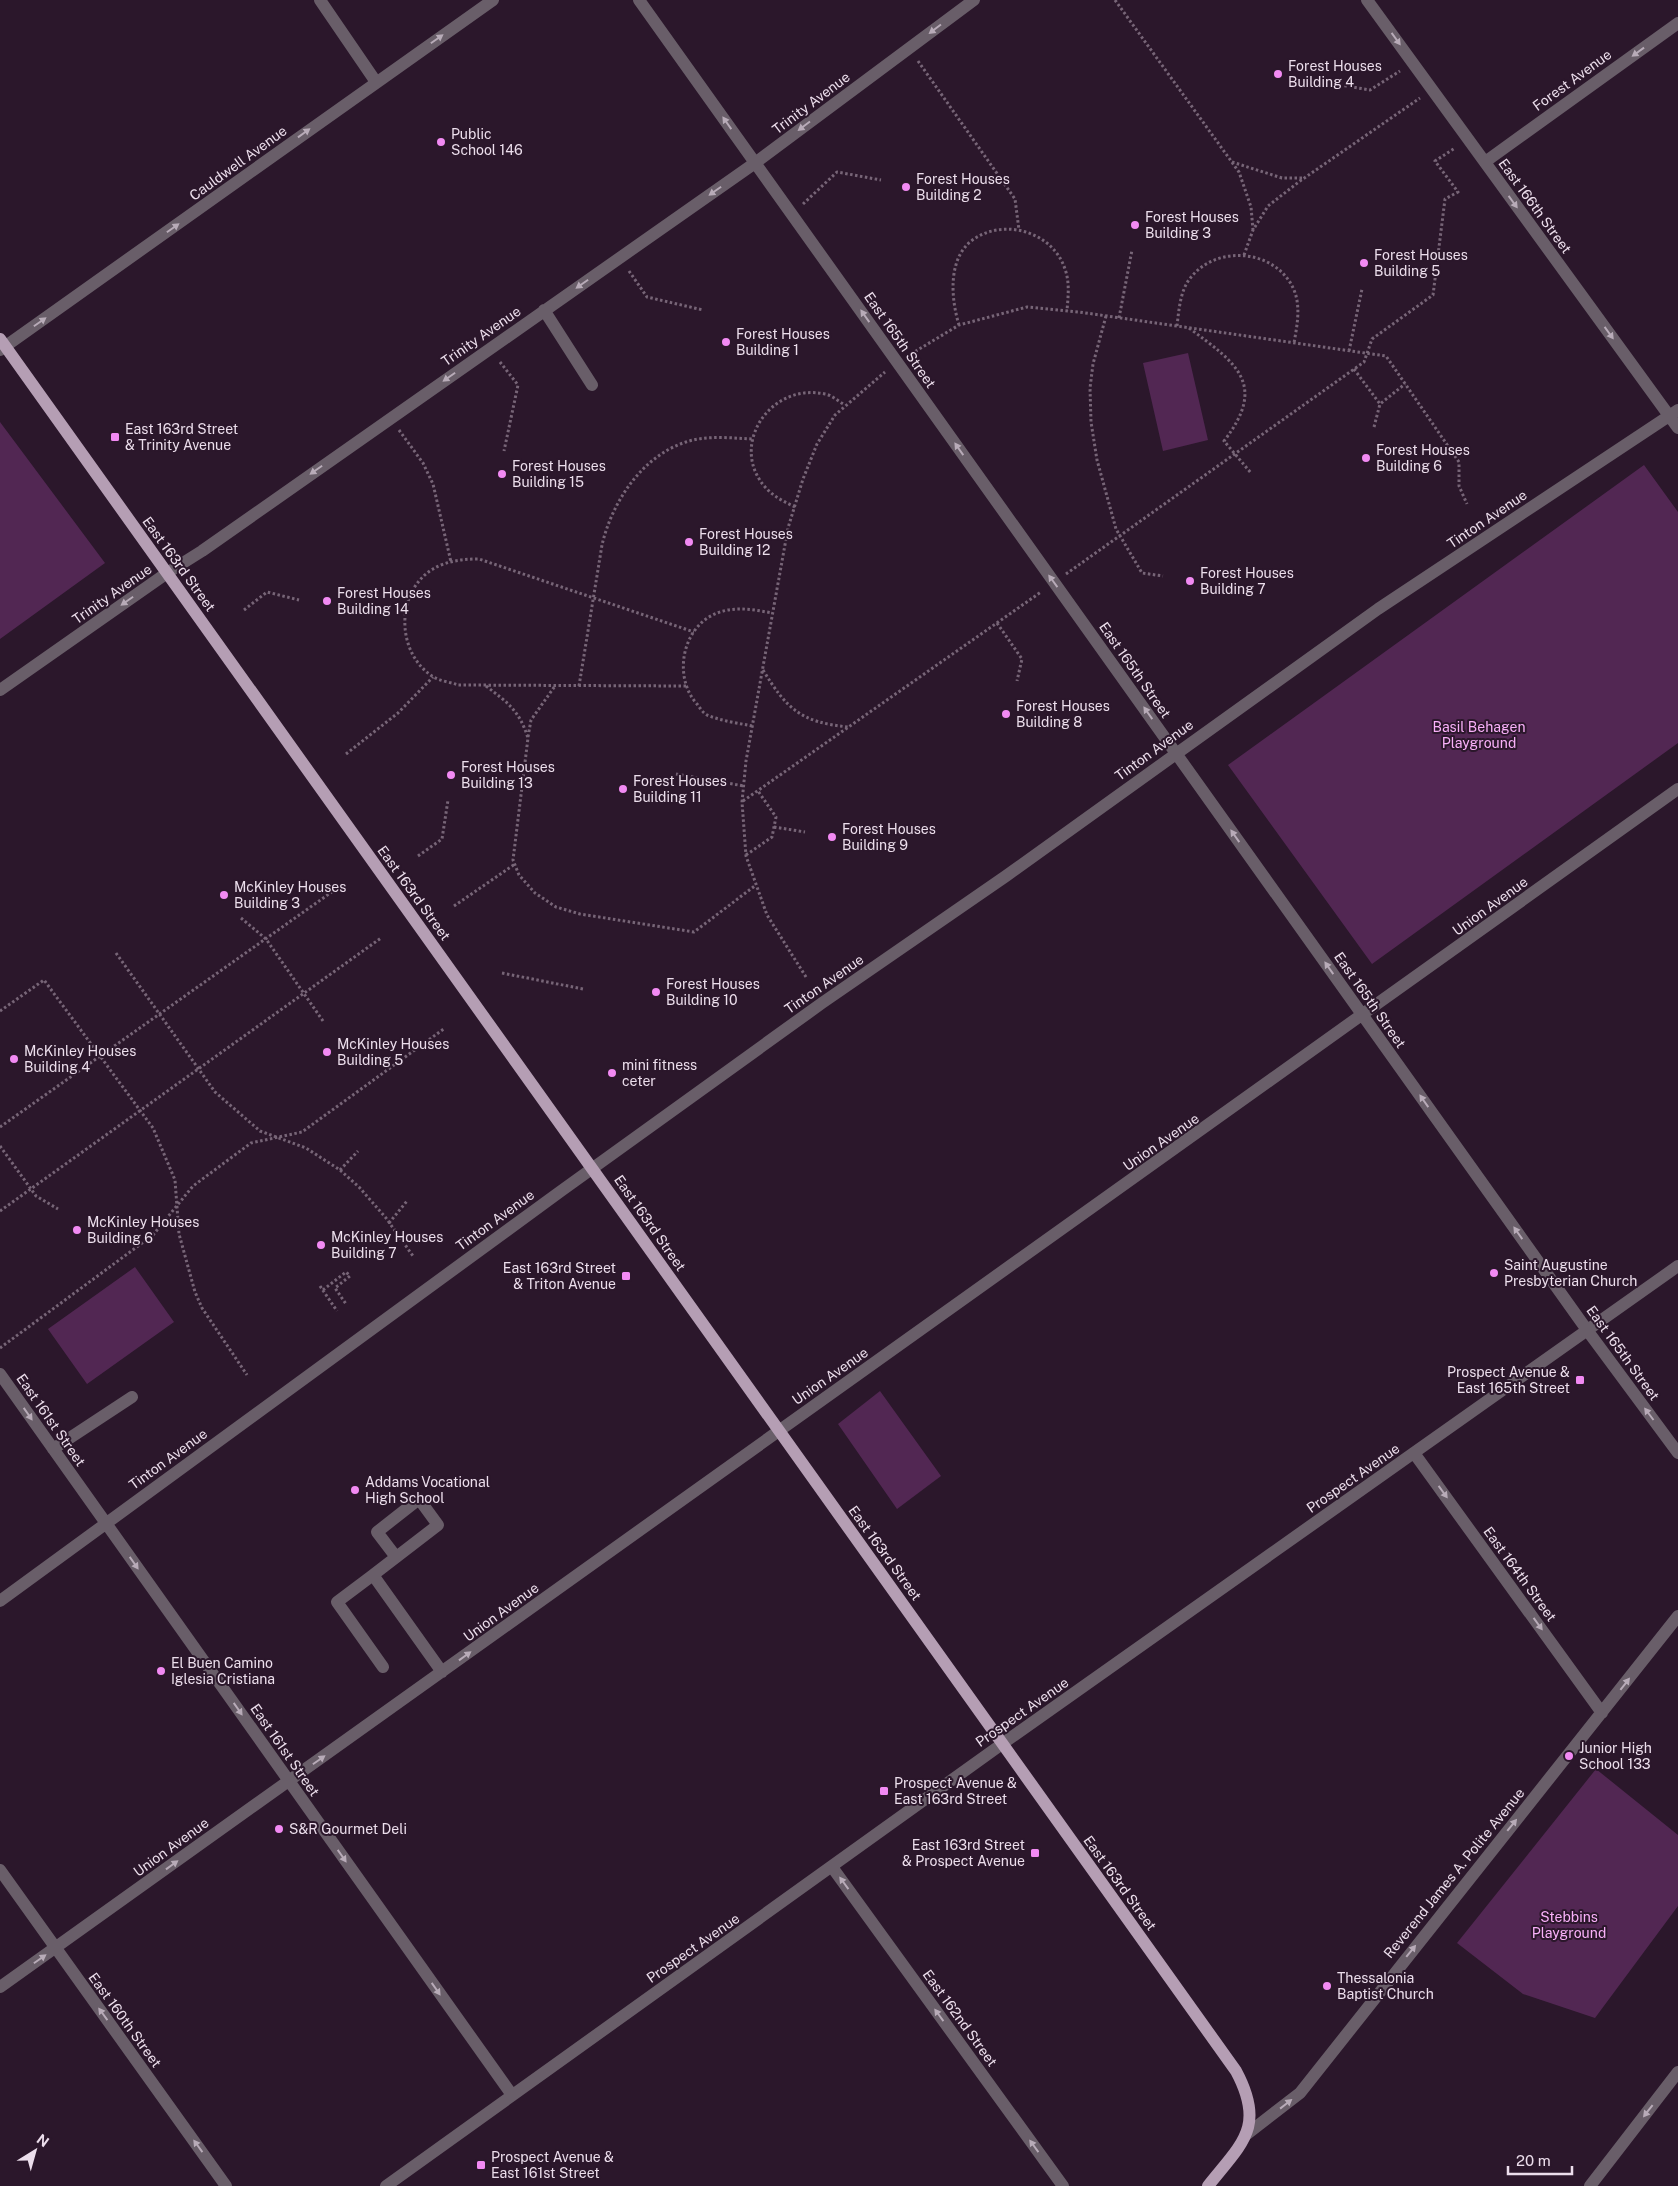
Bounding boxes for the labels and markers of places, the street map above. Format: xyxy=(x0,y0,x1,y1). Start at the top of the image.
place label: Forest Houses Building 4 xyxy=(1288,58,1382,90)
marker: Forest Houses Building 4 xyxy=(1272,68,1284,80)
place label: Public School 146 xyxy=(451,126,523,158)
marker: Public School 146 xyxy=(435,136,447,148)
place label: Forest Houses Building 2 xyxy=(916,171,1010,203)
marker: Forest Houses Building 2 xyxy=(900,181,912,193)
place label: Forest Houses Building 3 xyxy=(1145,209,1239,241)
marker: Forest Houses Building 3 xyxy=(1129,219,1141,231)
place label: Forest Houses Building 5 xyxy=(1374,247,1468,279)
marker: Forest Houses Building 5 xyxy=(1358,257,1370,269)
place label: Forest Houses Building 1 xyxy=(736,326,830,358)
marker: Forest Houses Building 1 xyxy=(720,336,732,348)
place label: East 163rd Street & Trinity Avenue xyxy=(125,421,238,453)
marker: East 163rd Street & Trinity Avenue xyxy=(109,431,121,443)
place label: Forest Houses Building 6 xyxy=(1376,442,1470,474)
marker: Forest Houses Building 6 xyxy=(1360,452,1372,464)
place label: Forest Houses Building 15 xyxy=(512,458,606,490)
marker: Forest Houses Building 15 xyxy=(496,468,508,480)
place label: Forest Houses Building 12 xyxy=(699,526,793,558)
marker: Forest Houses Building 12 xyxy=(683,536,695,548)
place label: Forest Houses Building 7 xyxy=(1200,565,1294,597)
marker: Forest Houses Building 7 xyxy=(1184,575,1196,587)
place label: Forest Houses Building 14 xyxy=(337,585,431,617)
marker: Forest Houses Building 14 xyxy=(321,595,333,607)
place label: Forest Houses Building 8 xyxy=(1016,698,1110,730)
marker: Forest Houses Building 8 xyxy=(1000,708,1012,720)
place label: Forest Houses Building 13 xyxy=(461,759,555,791)
marker: Forest Houses Building 13 xyxy=(445,769,457,781)
place label: Forest Houses Building 11 xyxy=(633,773,727,805)
marker: Forest Houses Building 11 xyxy=(617,783,629,795)
place label: Forest Houses Building 9 xyxy=(842,821,936,853)
marker: Forest Houses Building 9 xyxy=(826,831,838,843)
place label: McKinley Houses Building 3 xyxy=(234,879,346,911)
marker: McKinley Houses Building 3 xyxy=(218,889,230,901)
place label: Forest Houses Building 10 xyxy=(666,976,760,1008)
marker: Forest Houses Building 10 xyxy=(650,986,662,998)
place label: McKinley Houses Building 5 xyxy=(337,1036,449,1068)
place label: McKinley Houses Building 4 xyxy=(24,1043,136,1075)
marker: McKinley Houses Building 5 xyxy=(321,1046,333,1058)
marker: McKinley Houses Building 4 xyxy=(8,1053,20,1065)
place label: mini fitness ceter xyxy=(622,1057,697,1089)
marker: mini fitness ceter xyxy=(606,1067,618,1079)
place label: McKinley Houses Building 6 xyxy=(87,1214,199,1246)
marker: McKinley Houses Building 6 xyxy=(71,1224,83,1236)
place label: McKinley Houses Building 7 xyxy=(331,1229,443,1261)
marker: McKinley Houses Building 7 xyxy=(315,1239,327,1251)
place label: Saint Augustine Presbyterian Church xyxy=(1504,1257,1637,1289)
place label: East 163rd Street & Triton Avenue xyxy=(503,1260,616,1292)
marker: Saint Augustine Presbyterian Church xyxy=(1488,1267,1500,1279)
marker: East 163rd Street & Triton Avenue xyxy=(620,1270,632,1282)
place label: Prospect Avenue & East 165th Street xyxy=(1447,1364,1570,1396)
marker: Prospect Avenue & East 165th Street xyxy=(1574,1374,1586,1386)
place label: Addams Vocational High School xyxy=(365,1474,490,1506)
marker: Addams Vocational High School xyxy=(349,1484,361,1496)
place label: El Buen Camino Iglesia Cristiana xyxy=(171,1655,275,1687)
marker: El Buen Camino Iglesia Cristiana xyxy=(155,1665,167,1677)
place label: Junior High School 133 xyxy=(1579,1740,1652,1772)
marker: Junior High School 133 xyxy=(1563,1750,1575,1762)
place label: Prospect Avenue & East 163rd Street xyxy=(894,1775,1017,1807)
marker: Prospect Avenue & East 163rd Street xyxy=(878,1785,890,1797)
place label: S&R Gourmet Deli xyxy=(289,1821,407,1837)
marker: S&R Gourmet Deli xyxy=(273,1823,285,1835)
place label: East 163rd Street & Prospect Avenue xyxy=(902,1837,1025,1869)
marker: East 163rd Street & Prospect Avenue xyxy=(1029,1847,1041,1859)
place label: Thessalonia Baptist Church xyxy=(1337,1970,1434,2002)
marker: Thessalonia Baptist Church xyxy=(1321,1980,1333,1992)
place label: Prospect Avenue & East 161st Street xyxy=(491,2149,614,2181)
marker: Prospect Avenue & East 161st Street xyxy=(475,2159,487,2171)

